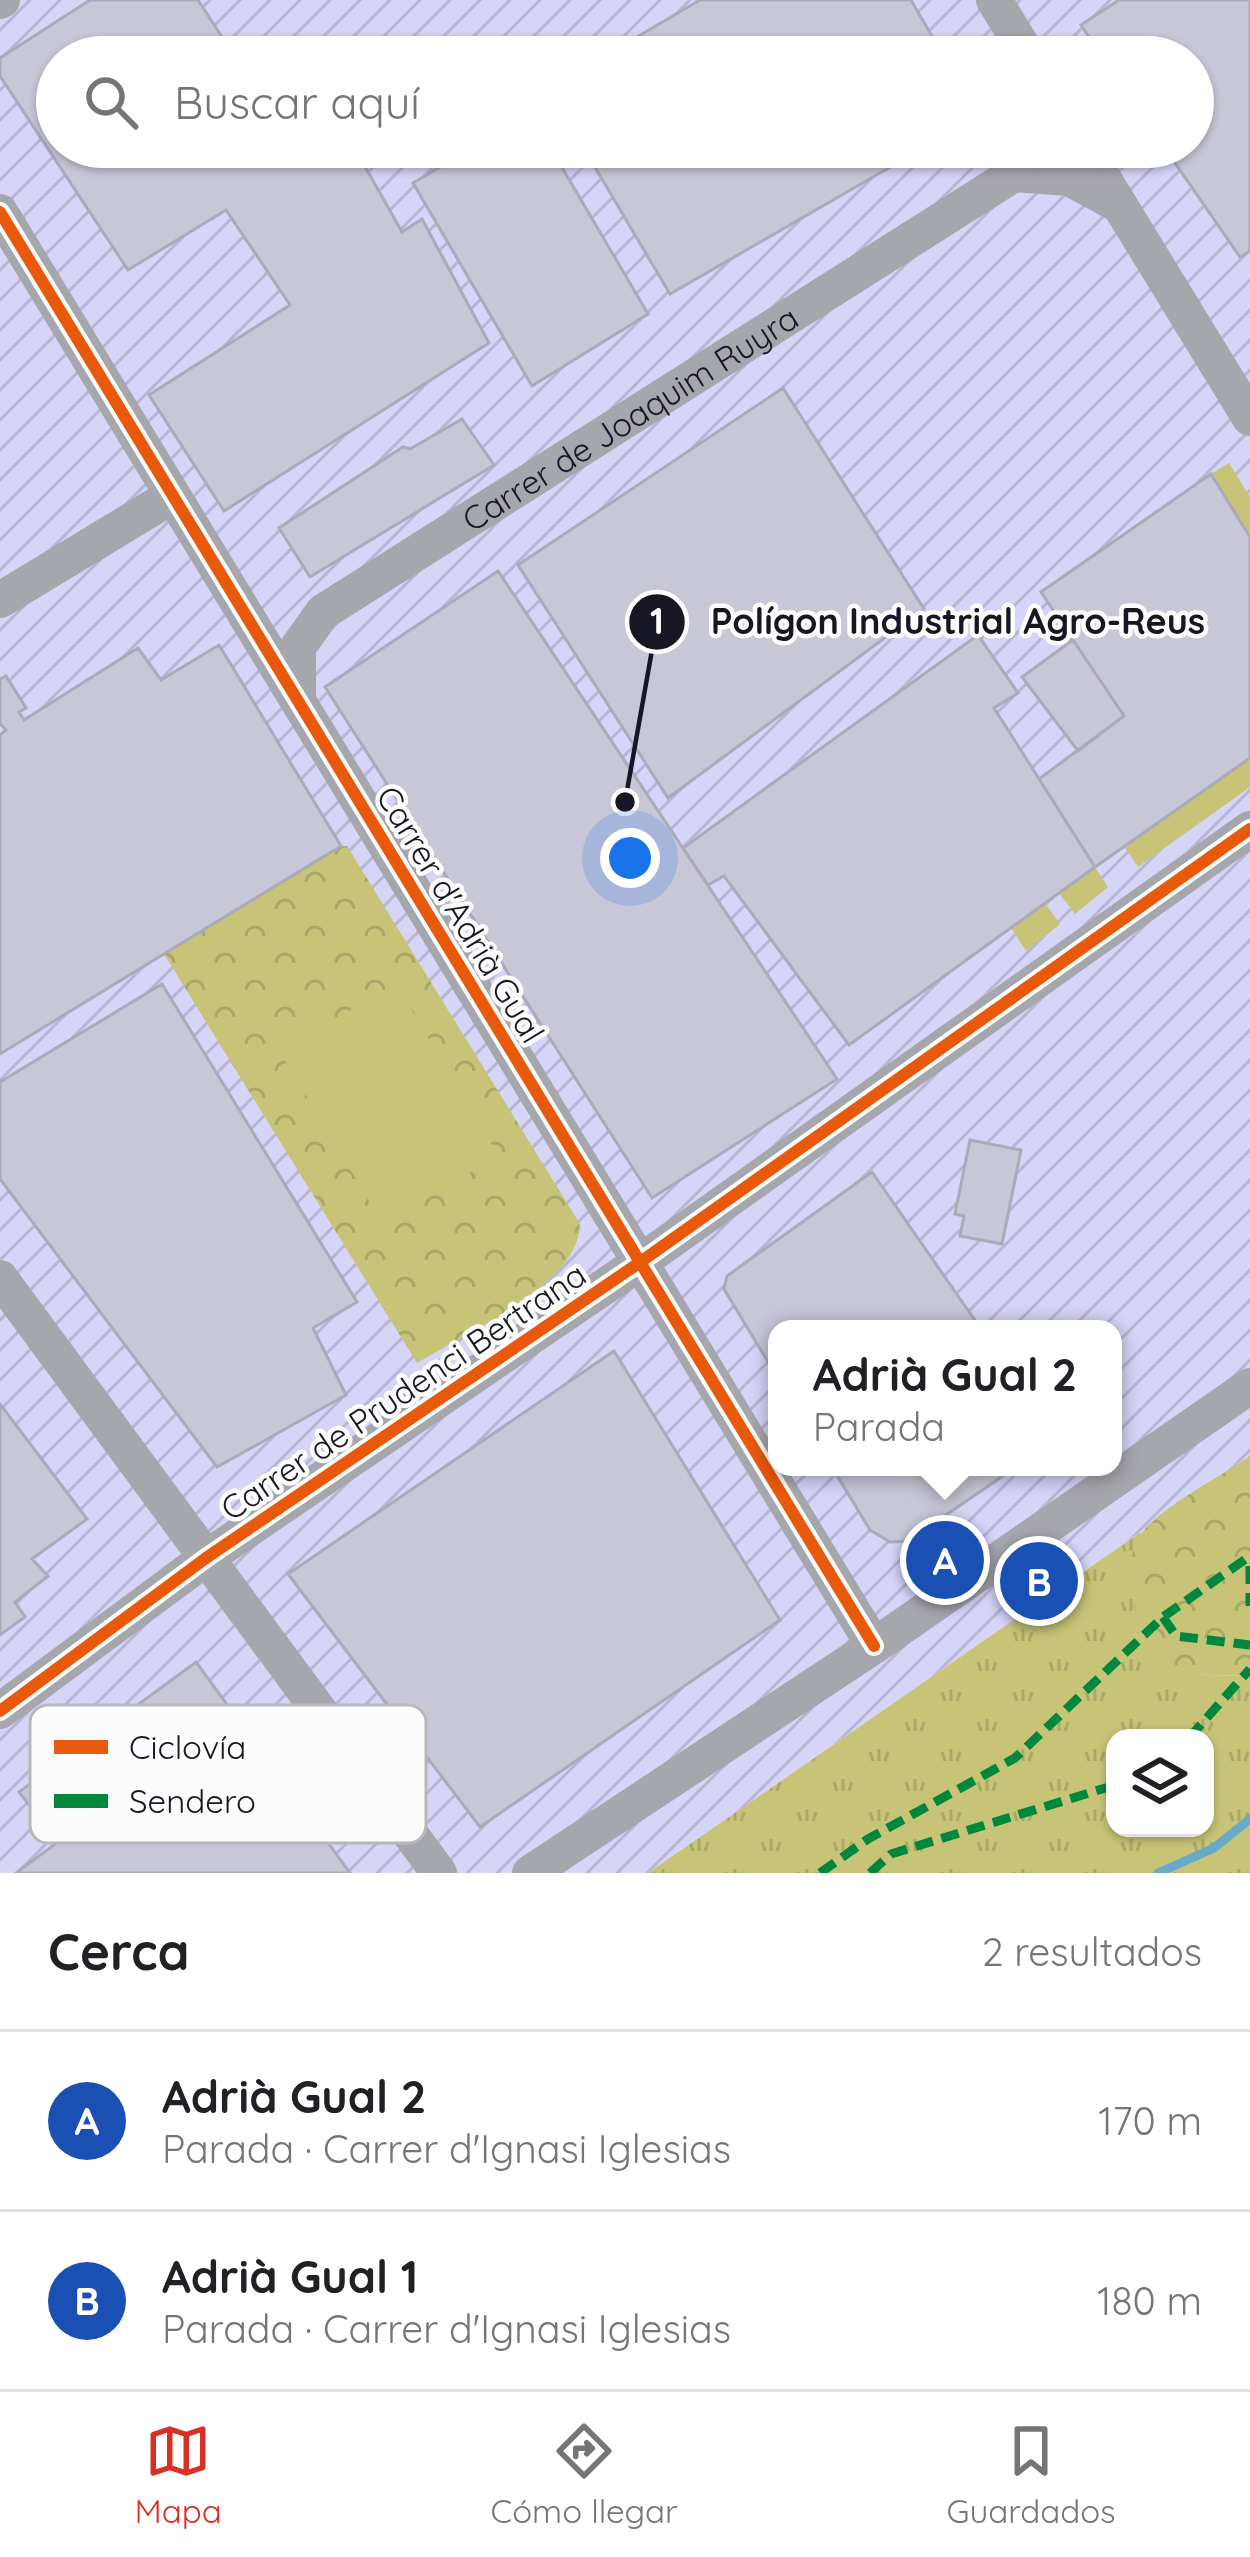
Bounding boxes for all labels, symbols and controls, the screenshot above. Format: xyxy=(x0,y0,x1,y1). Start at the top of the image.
search box xyxy=(36,36,1214,168)
icon: search xyxy=(78,69,144,135)
text: Buscar aquí xyxy=(174,74,420,130)
street label: Carrer de Joaquim Ruyra xyxy=(454,296,805,539)
callout: Polígon Industrial Agro-Reus xyxy=(627,586,1229,658)
text: 1 xyxy=(650,598,664,643)
text: Polígon Industrial Agro-Reus xyxy=(711,598,1205,643)
street label: Carrer d'Adrià Gual xyxy=(368,778,554,1050)
your location xyxy=(600,828,660,888)
street label: Carrer de Prudenci Bertrana xyxy=(213,1253,593,1529)
popup xyxy=(768,1320,1122,1476)
text: Adrià Gual 2 xyxy=(813,1346,1077,1402)
text: Parada xyxy=(813,1402,945,1451)
pin: A xyxy=(906,1515,984,1605)
pin: B xyxy=(1000,1536,1078,1626)
legend xyxy=(30,1705,426,1843)
text: Ciclovía xyxy=(129,1726,246,1767)
map controls xyxy=(1106,1729,1214,1837)
button: layers xyxy=(1106,1729,1214,1837)
text: Sendero xyxy=(129,1780,256,1821)
text: Cerca xyxy=(48,1919,190,1983)
text: 2 resultados xyxy=(982,1927,1202,1976)
text: Adrià Gual 2 xyxy=(162,2068,426,2124)
text: A xyxy=(75,2096,99,2145)
text: 170 m xyxy=(1098,2096,1202,2145)
text: Parada · Carrer d'Ignasi Iglesias xyxy=(162,2124,731,2173)
text: Adrià Gual 1 xyxy=(162,2248,418,2304)
text: B xyxy=(74,2276,100,2325)
text: 180 m xyxy=(1097,2276,1202,2325)
text: Parada · Carrer d'Ignasi Iglesias xyxy=(162,2304,731,2353)
tab: Mapa xyxy=(134,2418,222,2531)
tab: Cómo llegar xyxy=(491,2418,678,2531)
tab: Guardados xyxy=(946,2418,1116,2531)

